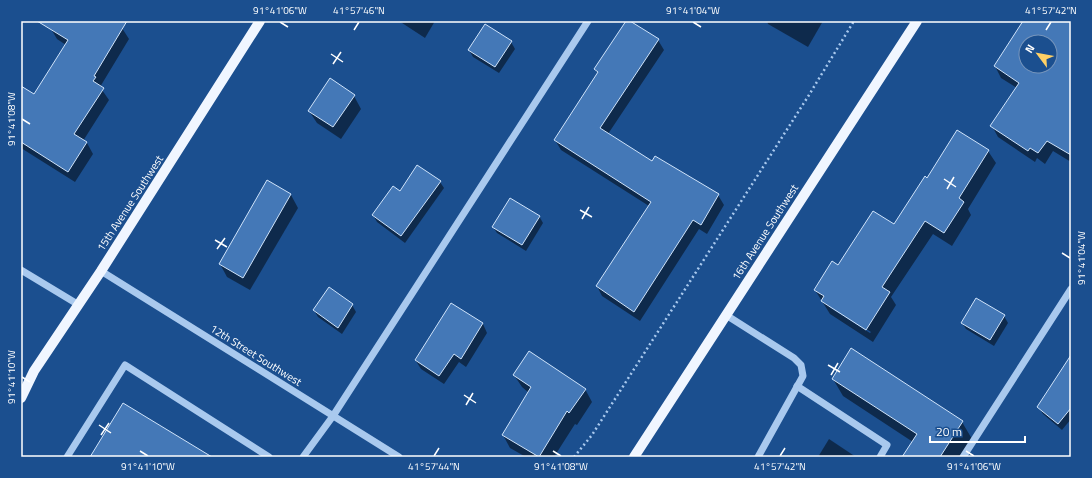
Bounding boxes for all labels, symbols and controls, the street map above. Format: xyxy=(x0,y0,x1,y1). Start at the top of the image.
text: 91°41'06"W xyxy=(253,3,307,18)
text: 41°57'46"N xyxy=(333,3,385,18)
text: 91°41'04"W xyxy=(666,3,720,18)
text: 41°57'42"N xyxy=(1025,3,1077,18)
north arrow xyxy=(1018,34,1058,74)
text: N xyxy=(1021,41,1038,56)
text: 91°41'08"W xyxy=(4,92,19,146)
street label: 15th Avenue Southwest xyxy=(93,152,167,254)
street label: 16th Avenue Southwest xyxy=(728,181,802,283)
text: 91°41'04"W xyxy=(1074,231,1089,285)
street label: 12th Street Southwest xyxy=(207,320,305,390)
text: 91°41'10"W xyxy=(4,350,19,404)
scale bar xyxy=(930,418,1025,444)
text: 20 m xyxy=(936,422,962,441)
text: 91°41'10"W xyxy=(121,459,175,474)
text: 41°57'44"N xyxy=(408,459,460,474)
text: 91°41'08"W xyxy=(534,459,588,474)
text: 41°57'42"N xyxy=(754,459,806,474)
text: 91°41'06"W xyxy=(947,459,1001,474)

